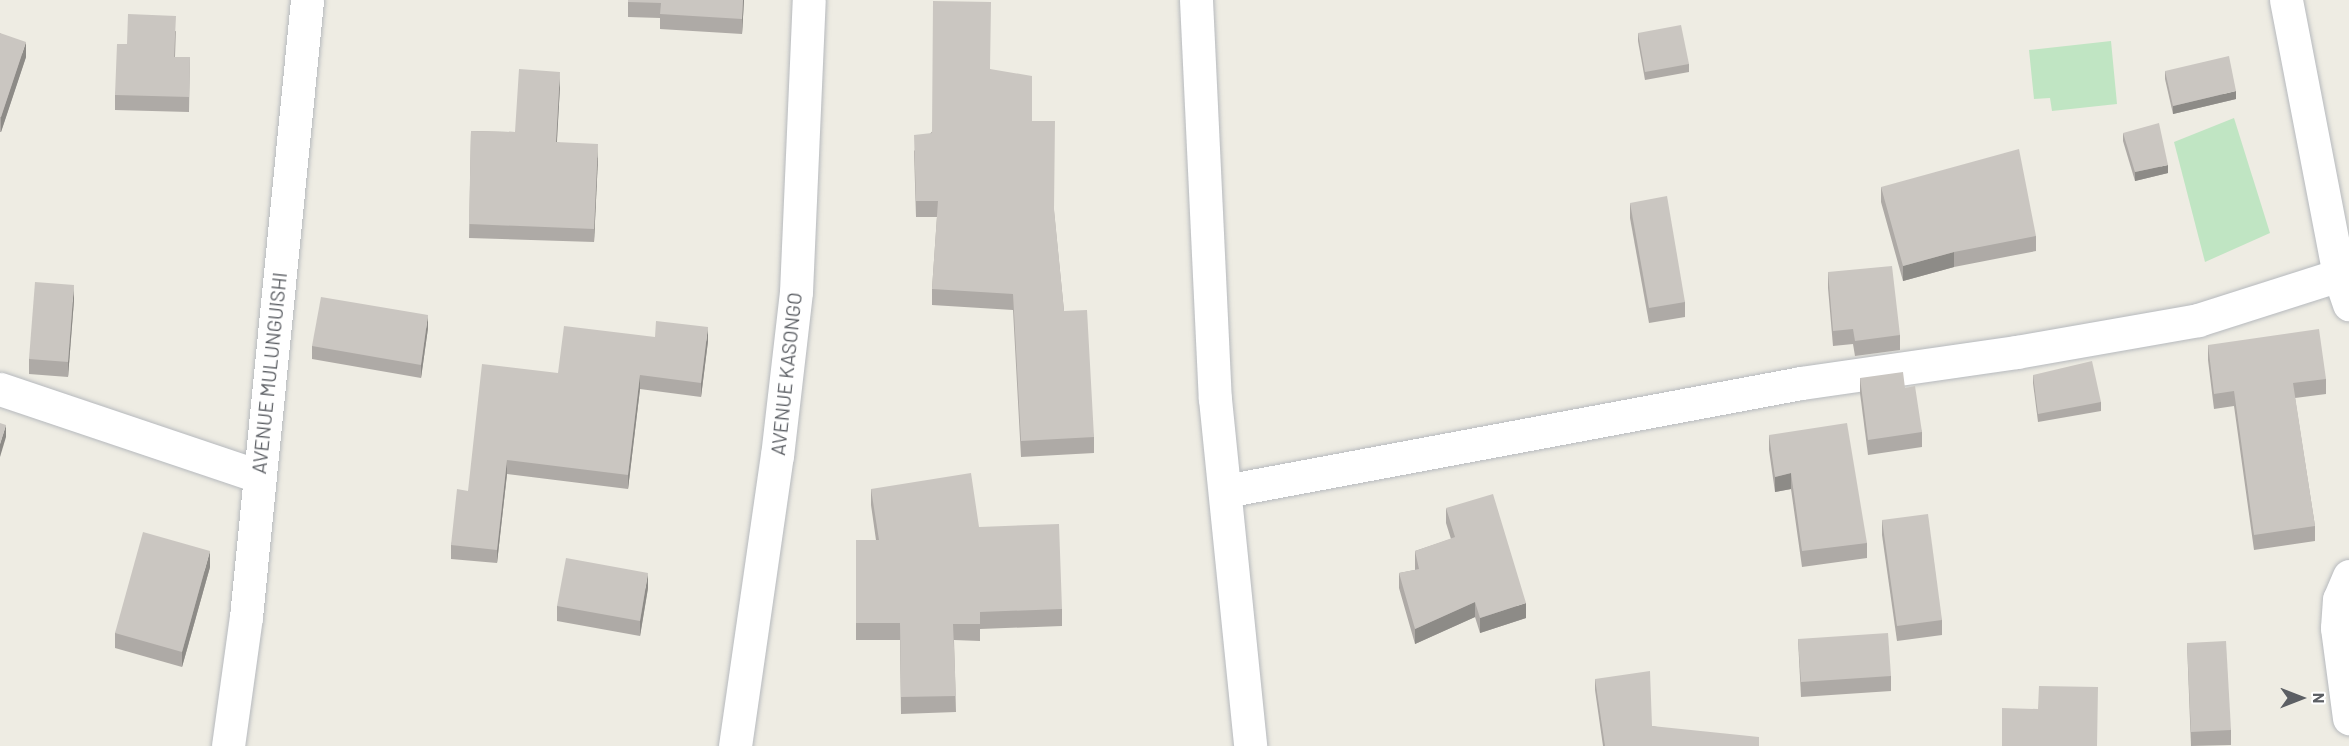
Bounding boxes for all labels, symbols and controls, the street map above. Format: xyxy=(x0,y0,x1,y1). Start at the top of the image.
street label: AVENUE MULUNGUISHI xyxy=(246,271,292,475)
street label: AVENUE KASONGO xyxy=(766,291,806,457)
north arrow xyxy=(2271,668,2331,728)
text: N xyxy=(2310,693,2329,703)

